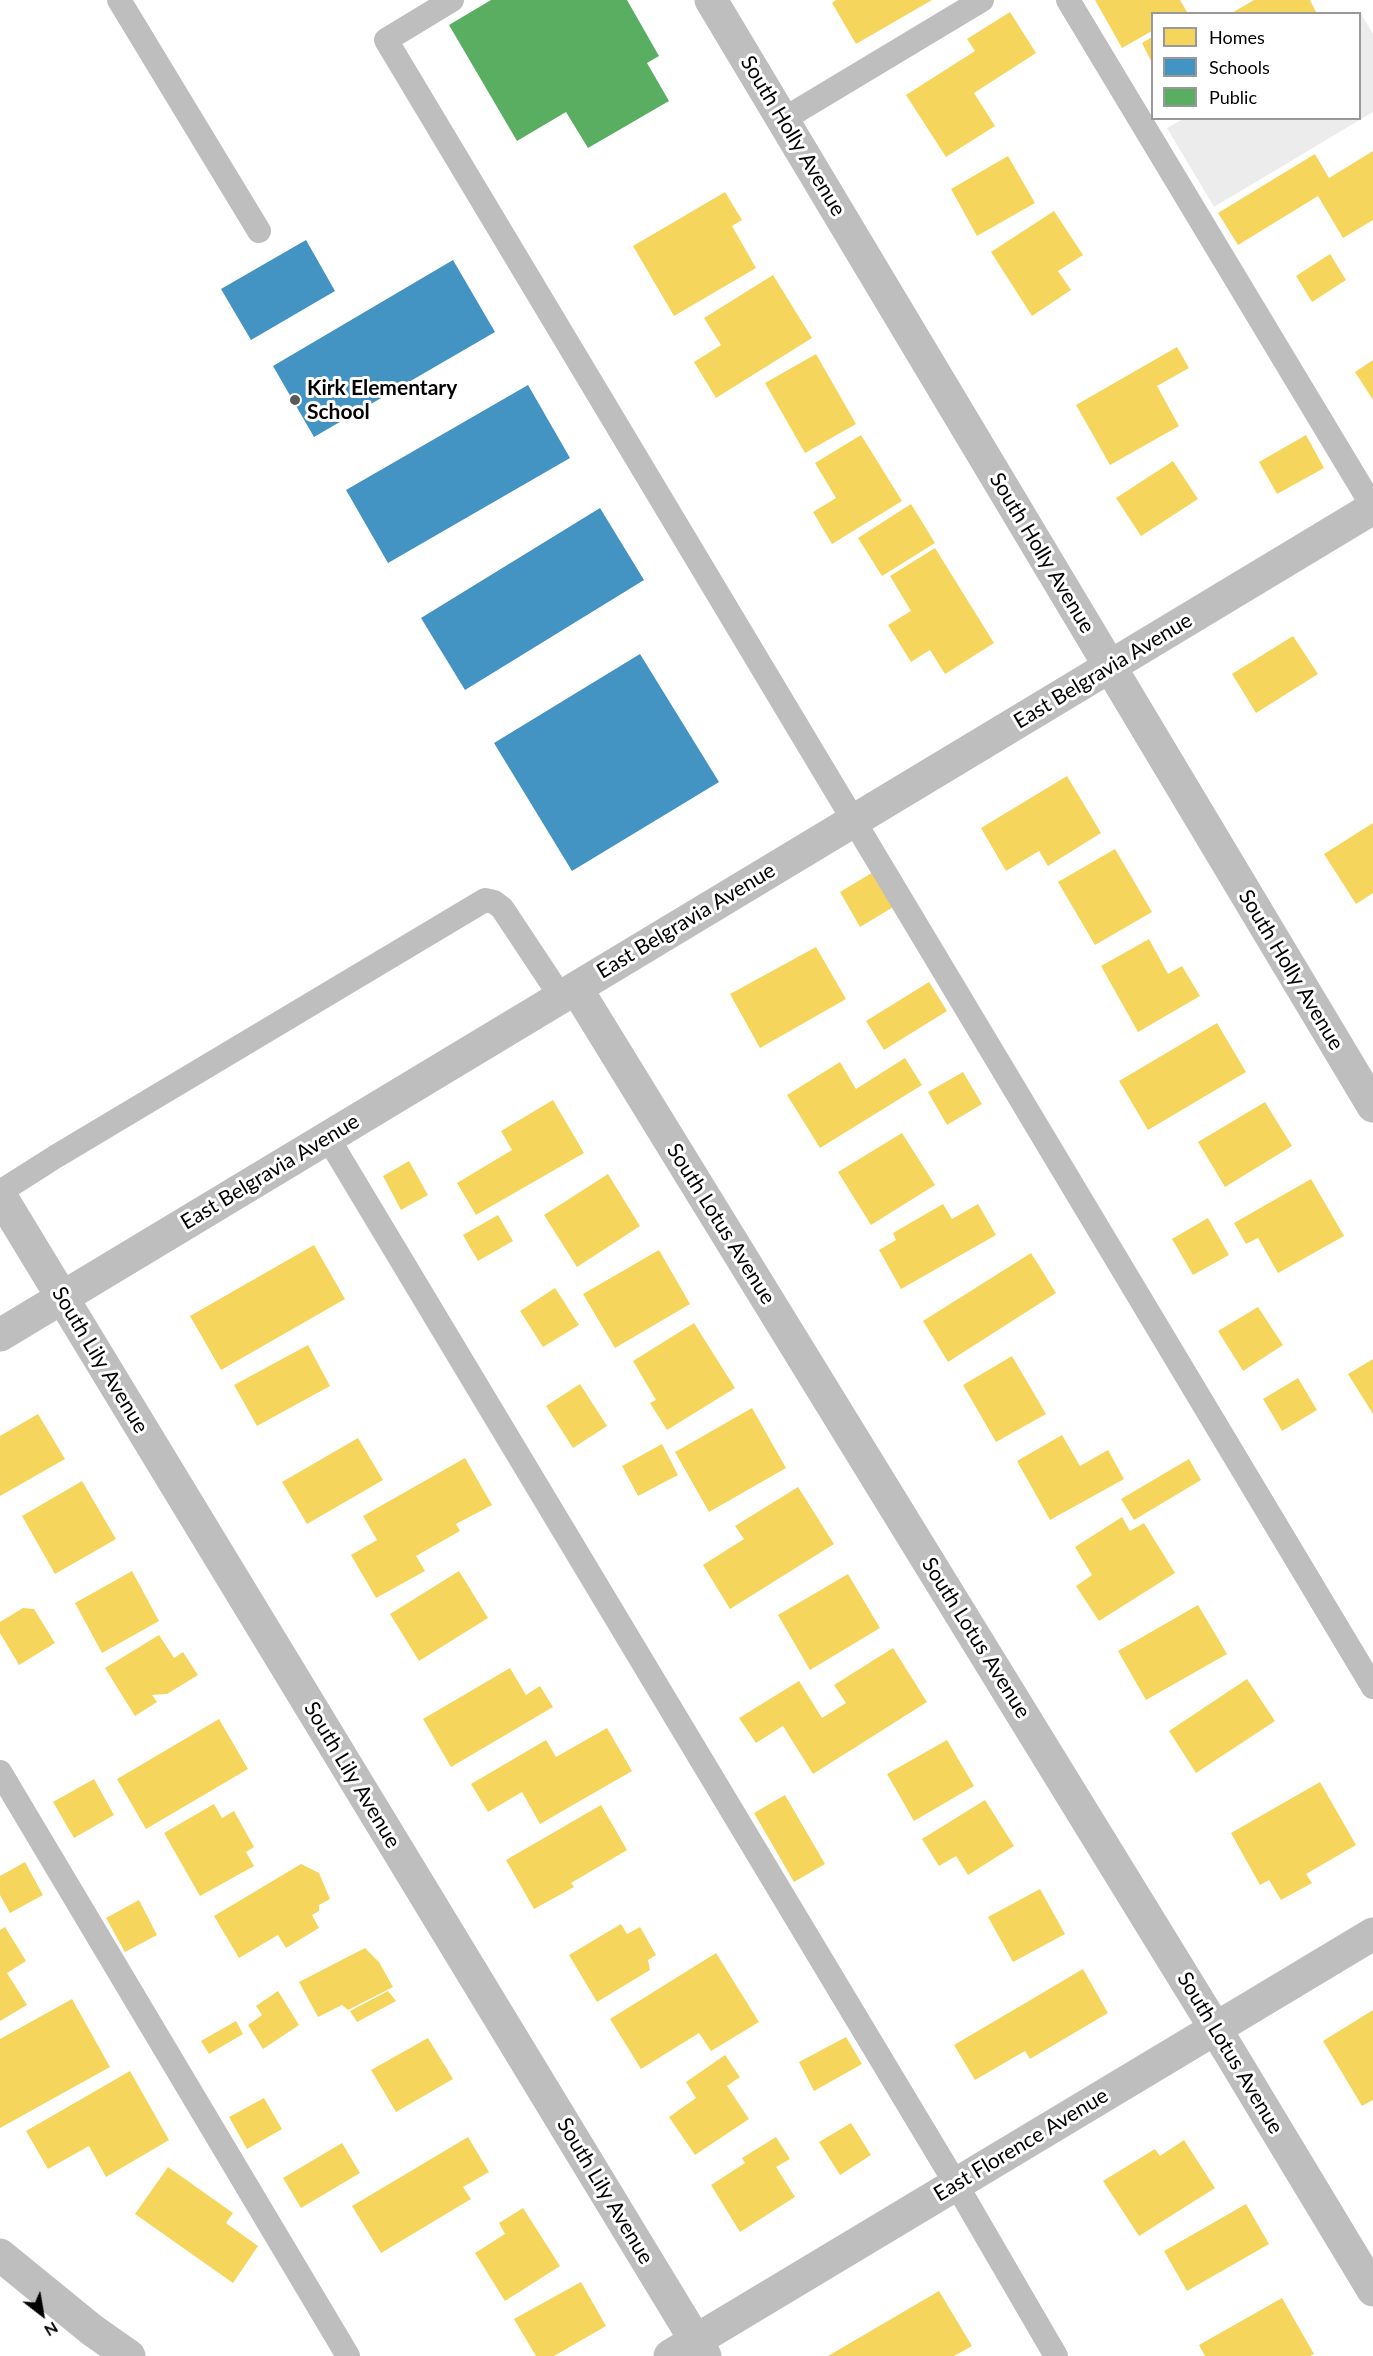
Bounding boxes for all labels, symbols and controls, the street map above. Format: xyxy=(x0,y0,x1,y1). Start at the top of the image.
legend xyxy=(1151,12,1361,120)
text: Homes xyxy=(1209,26,1265,48)
street label: South Holly Avenue xyxy=(735,51,851,221)
text: Schools xyxy=(1209,56,1270,78)
text: Public xyxy=(1209,86,1257,108)
place label: Kirk Elementary School xyxy=(307,375,457,425)
marker: Kirk Elementary School xyxy=(288,393,302,407)
street label: South Holly Avenue xyxy=(984,468,1100,638)
street label: East Belgravia Avenue xyxy=(1009,608,1197,734)
street label: East Belgravia Avenue xyxy=(592,858,780,984)
street label: South Holly Avenue xyxy=(1233,885,1349,1055)
street label: East Belgravia Avenue xyxy=(176,1109,364,1235)
street label: South Lotus Avenue xyxy=(661,1139,781,1309)
street label: South Lily Avenue xyxy=(46,1282,154,1438)
street label: South Lotus Avenue xyxy=(916,1553,1036,1723)
street label: South Lily Avenue xyxy=(298,1697,406,1853)
street label: South Lotus Avenue xyxy=(1172,1967,1288,2139)
street label: East Florence Avenue xyxy=(929,2083,1113,2207)
street label: South Lily Avenue xyxy=(551,2113,659,2269)
north arrow xyxy=(12,2284,72,2344)
text: N xyxy=(41,2319,62,2341)

